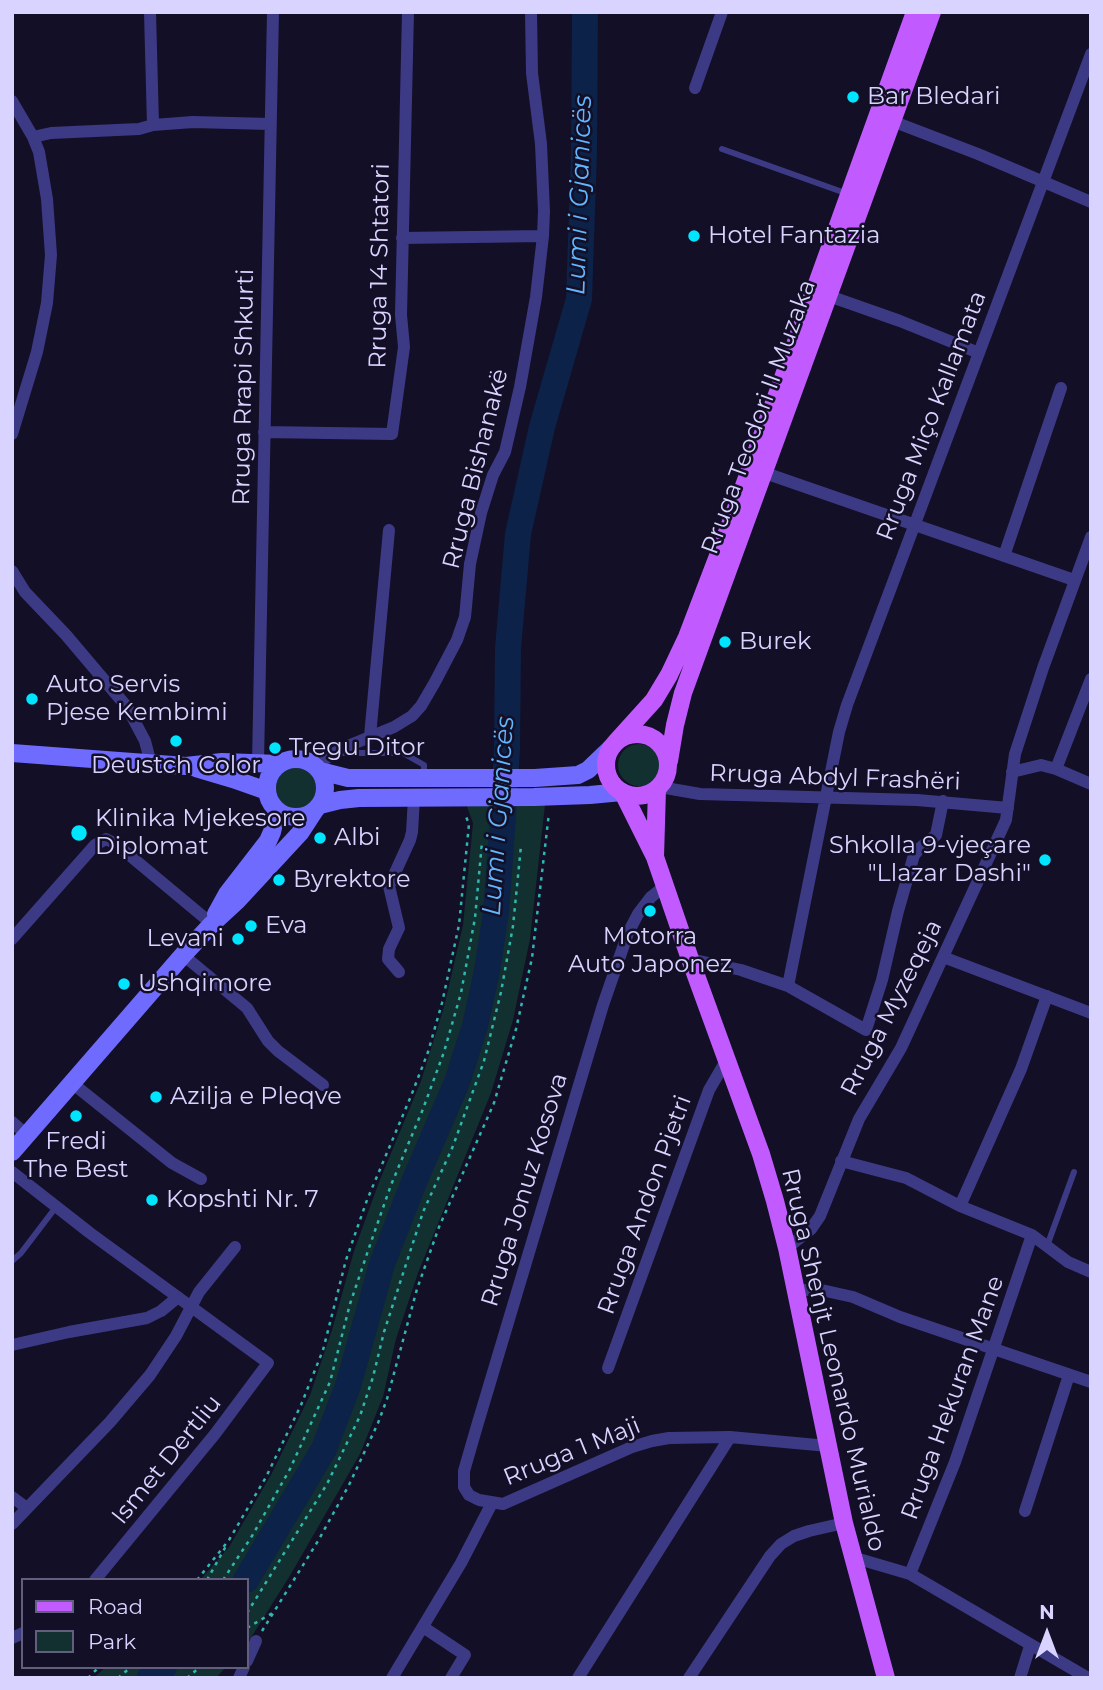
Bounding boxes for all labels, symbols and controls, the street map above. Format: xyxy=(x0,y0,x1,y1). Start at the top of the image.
place label: Bar Bledari xyxy=(867,83,1001,111)
marker: Bar Bledari xyxy=(845,89,861,105)
water label: Lumi i Gjanicës xyxy=(561,95,599,295)
street label: Rruga 14 Shtatori xyxy=(364,163,396,369)
place label: Hotel Fantazia xyxy=(708,222,880,250)
marker: Hotel Fantazia xyxy=(686,228,702,244)
street label: Rruga Rrapi Shkurti xyxy=(228,268,260,506)
street label: Rruga Teodori II Muzaka xyxy=(696,276,822,558)
street label: Rruga Miço Kallamata xyxy=(871,287,993,545)
street label: Rruga Bishanakë xyxy=(437,366,515,572)
place label: Burek xyxy=(739,628,811,656)
marker: Burek xyxy=(717,634,733,650)
place label: Auto Servis Pjese Kembimi xyxy=(46,671,228,727)
marker: Auto Servis Pjese Kembimi xyxy=(24,691,40,707)
water label: Lumi i Gjanicës xyxy=(476,715,522,917)
marker: Deustch Color xyxy=(168,733,184,749)
place label: Tregu Ditor xyxy=(289,734,425,762)
marker: Tregu Ditor xyxy=(267,740,283,756)
place label: Deustch Color xyxy=(91,752,261,780)
street label: Rruga Abdyl Frashëri xyxy=(709,759,961,797)
place label: Klinika Mjekesore Diplomat xyxy=(95,805,306,861)
marker: Klinika Mjekesore Diplomat xyxy=(69,823,89,843)
place label: Albi xyxy=(334,824,380,852)
marker: Albi xyxy=(312,830,328,846)
place label: Shkolla 9-vjeçare "Llazar Dashi" xyxy=(829,832,1031,888)
marker: Shkolla 9-vjeçare "Llazar Dashi" xyxy=(1037,852,1053,868)
place label: Byrektore xyxy=(293,866,410,894)
marker: Byrektore xyxy=(271,872,287,888)
marker: Motorra Auto Japonez xyxy=(642,903,658,919)
place label: Eva xyxy=(265,912,307,940)
street label: Rruga Myzeqeja xyxy=(835,915,949,1101)
marker: Eva xyxy=(243,918,259,934)
place label: Motorra Auto Japonez xyxy=(568,923,732,979)
place label: Levani xyxy=(146,925,224,953)
marker: Levani xyxy=(230,931,246,947)
place label: Ushqimore xyxy=(138,970,272,998)
marker: Ushqimore xyxy=(116,976,132,992)
street label: Rruga Jonuz Kosova xyxy=(476,1070,574,1310)
place label: Azilja e Pleqve xyxy=(170,1083,342,1111)
marker: Azilja e Pleqve xyxy=(148,1089,164,1105)
street label: Rruga Andon Pjetri xyxy=(592,1092,698,1318)
marker: Fredi The Best xyxy=(68,1108,84,1124)
place label: Fredi The Best xyxy=(24,1128,128,1184)
street label: Rruga Shenjt Leonardo Murialdo xyxy=(775,1166,891,1554)
place label: Kopshti Nr. 7 xyxy=(166,1186,319,1214)
marker: Kopshti Nr. 7 xyxy=(144,1192,160,1208)
street label: Rruga Hekuran Mane xyxy=(895,1272,1011,1524)
street label: Ismet Dertliu xyxy=(106,1390,228,1530)
street label: Rruga 1 Maji xyxy=(499,1411,645,1493)
legend xyxy=(21,1578,248,1669)
text: Road xyxy=(88,1594,143,1619)
north arrow xyxy=(1012,1599,1082,1669)
text: N xyxy=(1039,1601,1055,1624)
text: Park xyxy=(88,1629,136,1654)

